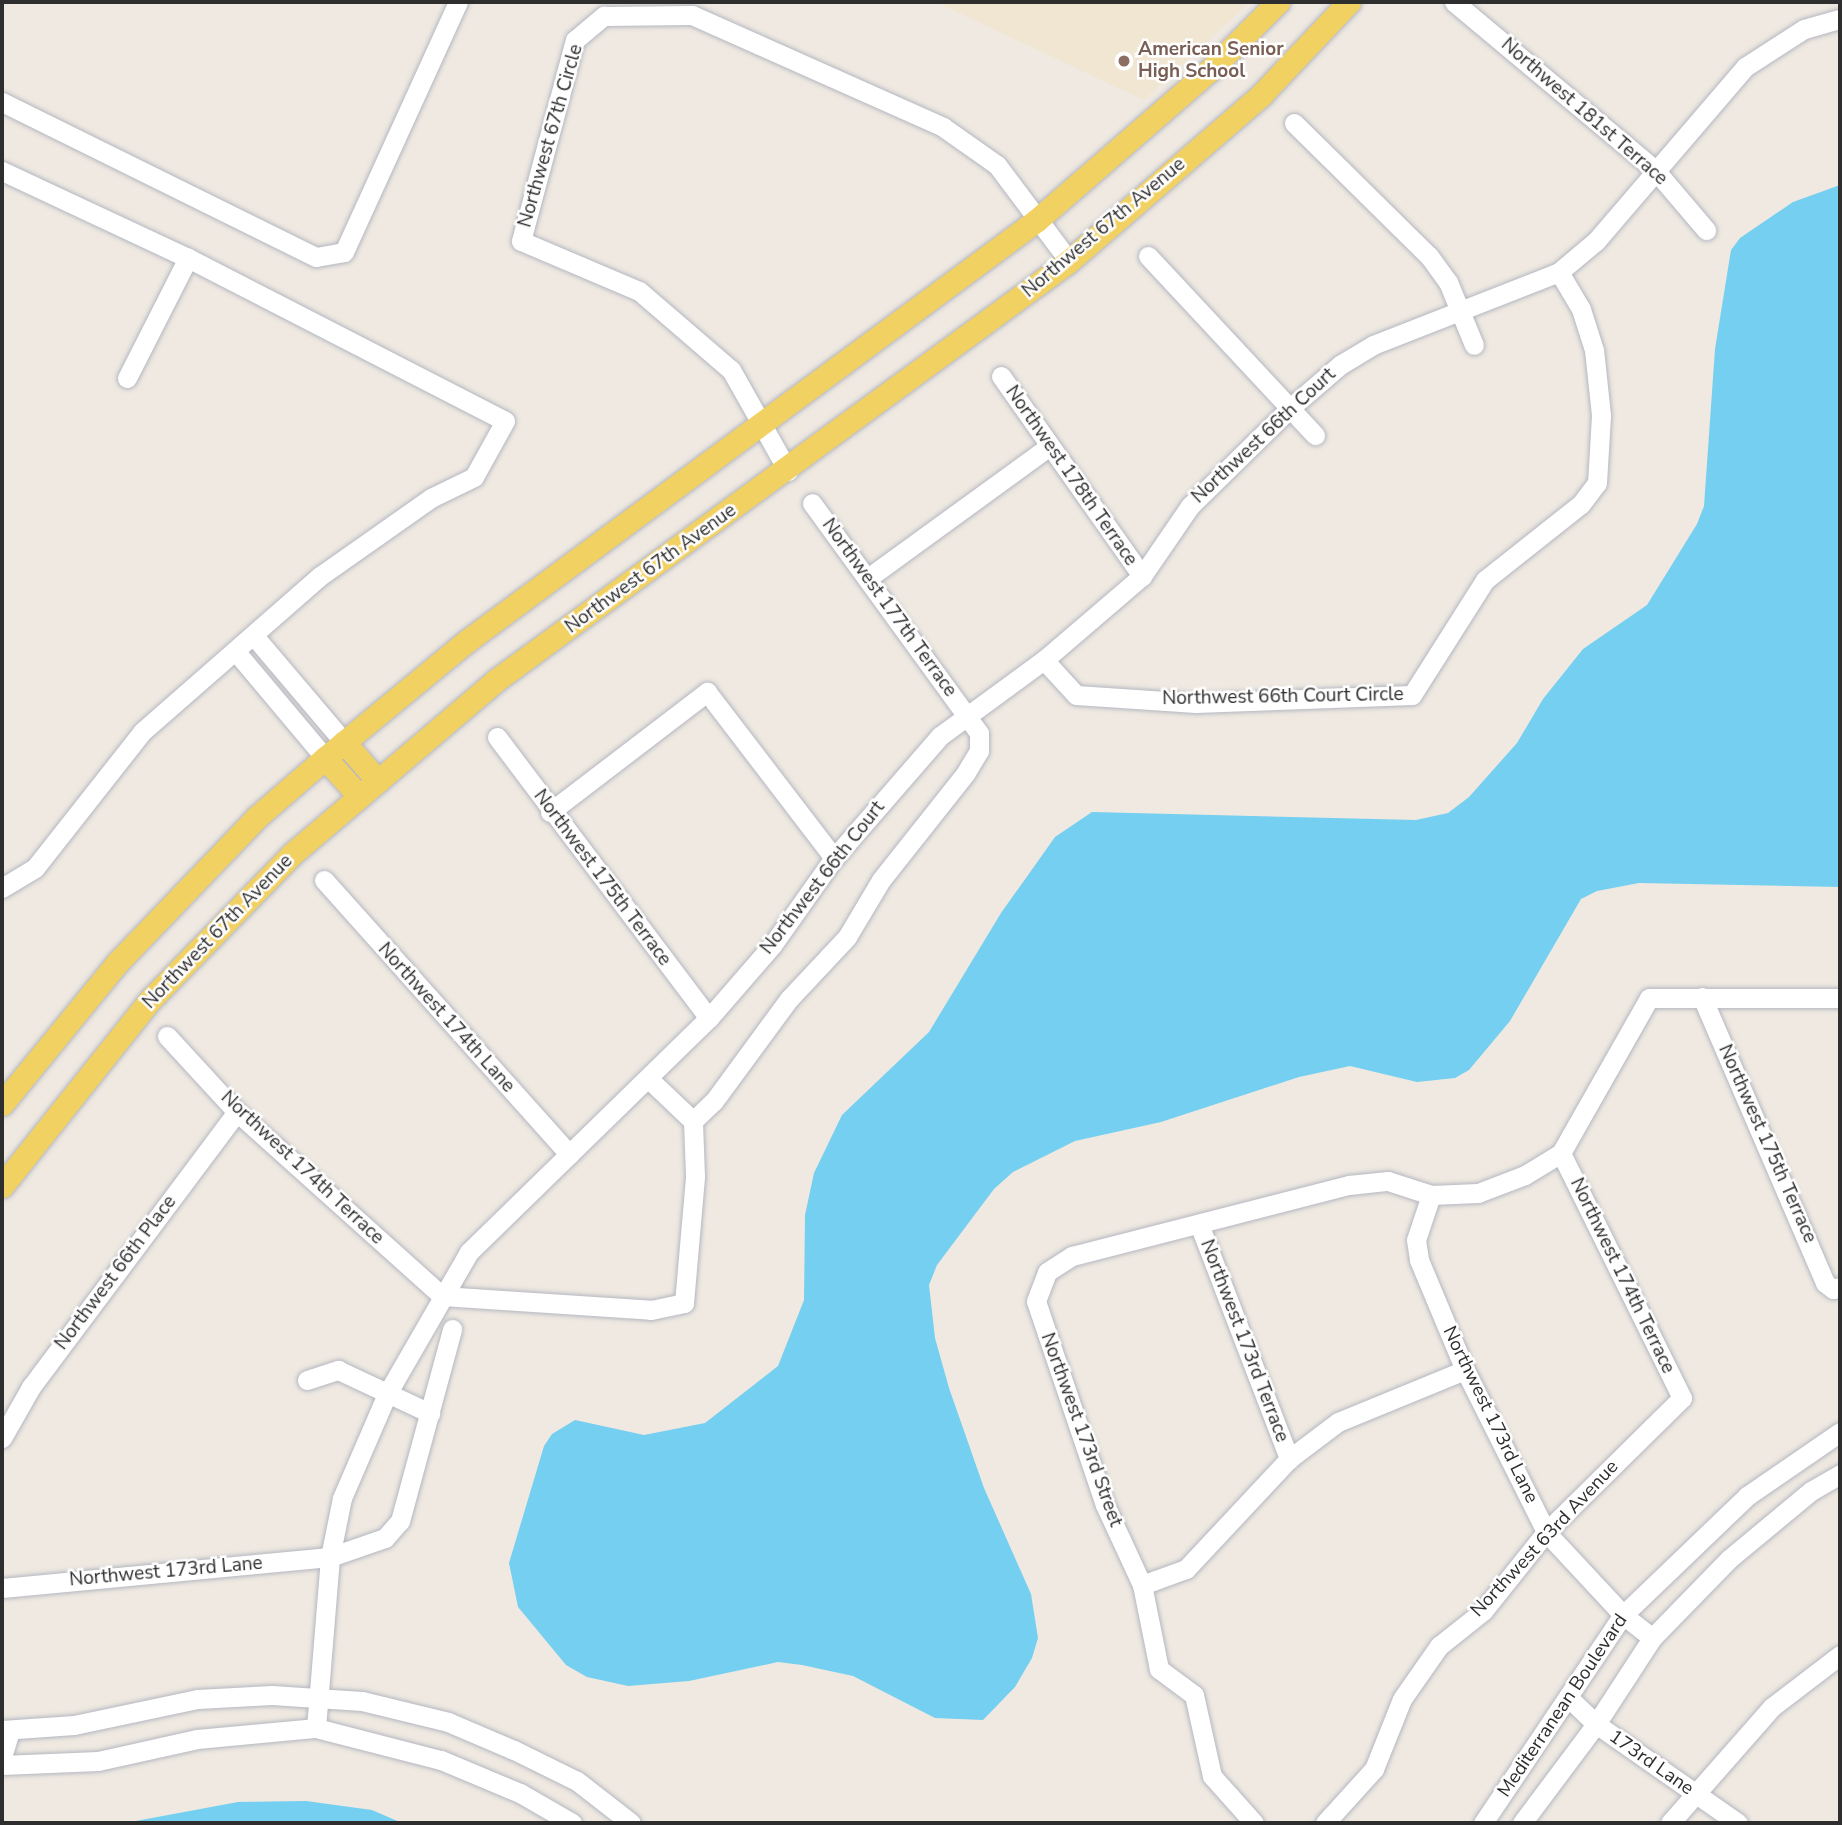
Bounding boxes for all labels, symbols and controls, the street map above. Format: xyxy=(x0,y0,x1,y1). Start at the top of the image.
street label: Northwest 181st Terrace xyxy=(1496,34,1672,190)
place label: American Senior High School xyxy=(1138,39,1284,83)
street label: Northwest 67th Circle xyxy=(514,42,588,230)
marker: American Senior High School xyxy=(1116,53,1132,69)
street label: Northwest 67th Avenue xyxy=(1018,153,1190,303)
street label: Northwest 66th Court xyxy=(1187,363,1341,509)
street label: Northwest 178th Terrace xyxy=(1000,382,1142,570)
street label: Northwest 67th Avenue xyxy=(561,499,741,639)
street label: Northwest 177th Terrace xyxy=(817,514,961,702)
street label: Northwest 66th Court Circle xyxy=(1162,683,1404,711)
street label: Northwest 175th Terrace xyxy=(528,785,676,971)
street label: Northwest 66th Court xyxy=(756,797,890,959)
street label: Northwest 67th Avenue xyxy=(138,850,298,1014)
street label: Northwest 174th Lane xyxy=(373,938,519,1098)
street label: Northwest 175th Terrace xyxy=(1713,1041,1821,1247)
street label: Northwest 174th Terrace xyxy=(216,1086,388,1250)
street label: Northwest 174th Terrace xyxy=(1565,1175,1679,1377)
street label: Northwest 66th Place xyxy=(51,1191,181,1355)
street label: Northwest 173rd Terrace xyxy=(1195,1237,1293,1445)
street label: Northwest 173rd Lane xyxy=(1437,1323,1543,1507)
street label: Northwest 173rd Street xyxy=(1035,1330,1127,1530)
street label: Northwest 63rd Avenue xyxy=(1466,1456,1624,1622)
street label: Northwest 173rd Lane xyxy=(68,1552,264,1592)
street label: Mediterranean Boulevard xyxy=(1493,1610,1633,1802)
street label: 173rd Lane xyxy=(1604,1726,1698,1800)

